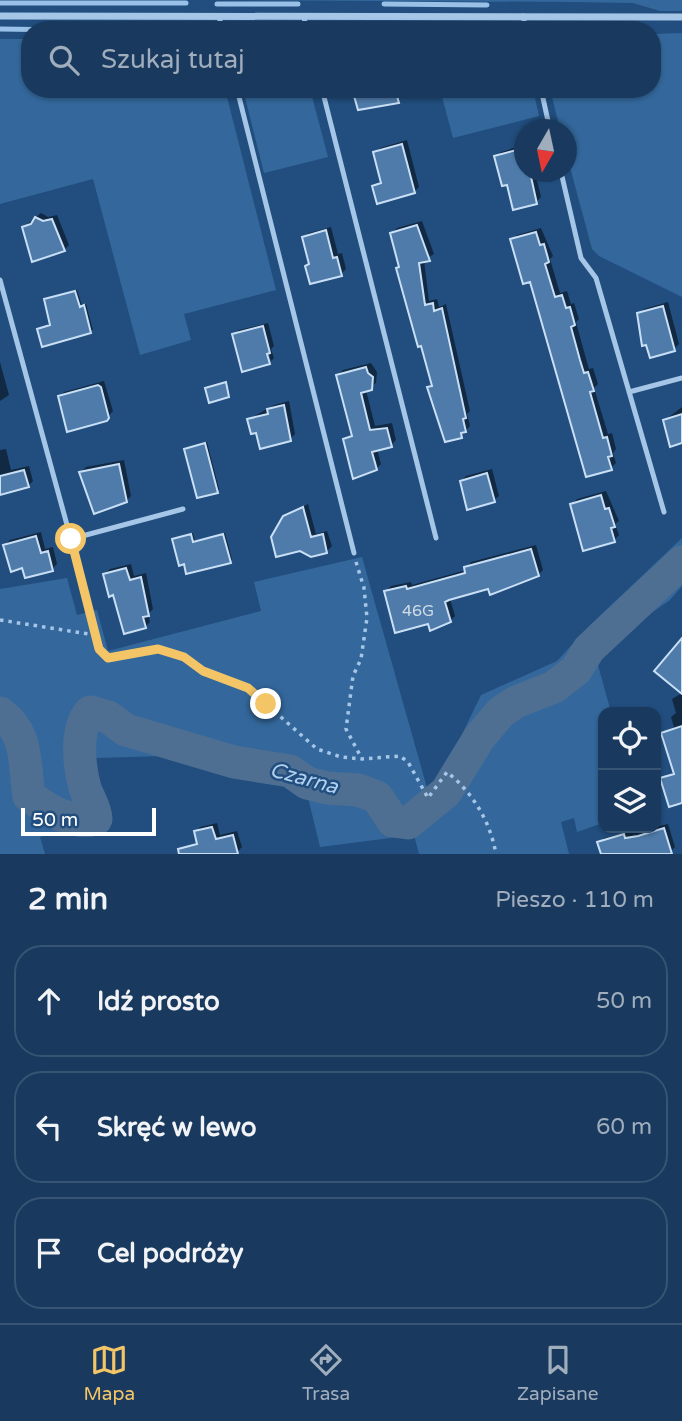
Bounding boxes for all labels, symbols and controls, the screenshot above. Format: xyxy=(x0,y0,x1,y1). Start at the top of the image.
search box xyxy=(21,21,661,98)
icon: search xyxy=(45,41,83,79)
text: Szukaj tutaj xyxy=(101,44,245,75)
north arrow xyxy=(514,119,577,182)
route start xyxy=(55,523,86,554)
house number: 46G xyxy=(402,601,434,621)
route end xyxy=(250,688,281,719)
map controls xyxy=(598,707,661,833)
button: locate xyxy=(598,707,661,770)
water label: Czarna xyxy=(267,757,342,800)
button: layers xyxy=(598,770,661,833)
scale bar xyxy=(21,805,156,837)
text: 50 m xyxy=(32,809,78,831)
text: 2 min xyxy=(28,881,108,918)
text: Pieszo · 110 m xyxy=(495,886,654,914)
icon: ahead xyxy=(30,982,68,1020)
text: Idź prosto xyxy=(97,986,220,1017)
text: 50 m xyxy=(596,987,652,1015)
icon: left xyxy=(30,1108,68,1146)
text: Skręć w lewo xyxy=(97,1112,257,1143)
text: 60 m xyxy=(596,1113,652,1141)
icon: arrive xyxy=(30,1234,68,1272)
text: Cel podróży xyxy=(97,1238,244,1269)
tab: Mapa xyxy=(83,1341,135,1405)
tab: Trasa xyxy=(302,1341,350,1405)
tab: Zapisane xyxy=(517,1341,599,1405)

